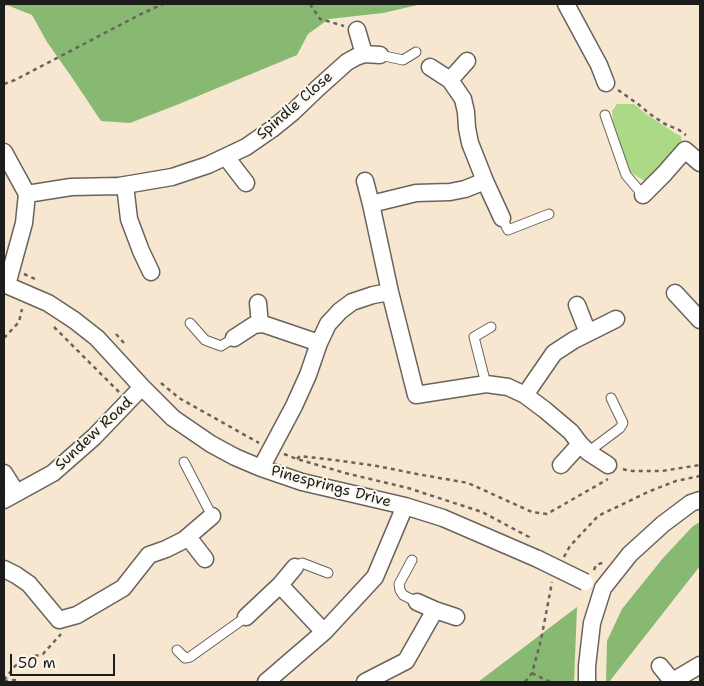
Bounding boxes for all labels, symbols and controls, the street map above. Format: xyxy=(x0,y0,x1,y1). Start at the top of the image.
street label: Spindle Close xyxy=(253,68,337,144)
street label: Sundew Road xyxy=(52,394,136,474)
street label: Pinesprings Drive xyxy=(269,462,393,512)
scale bar xyxy=(12,644,118,676)
text: 50 m xyxy=(18,653,56,673)

